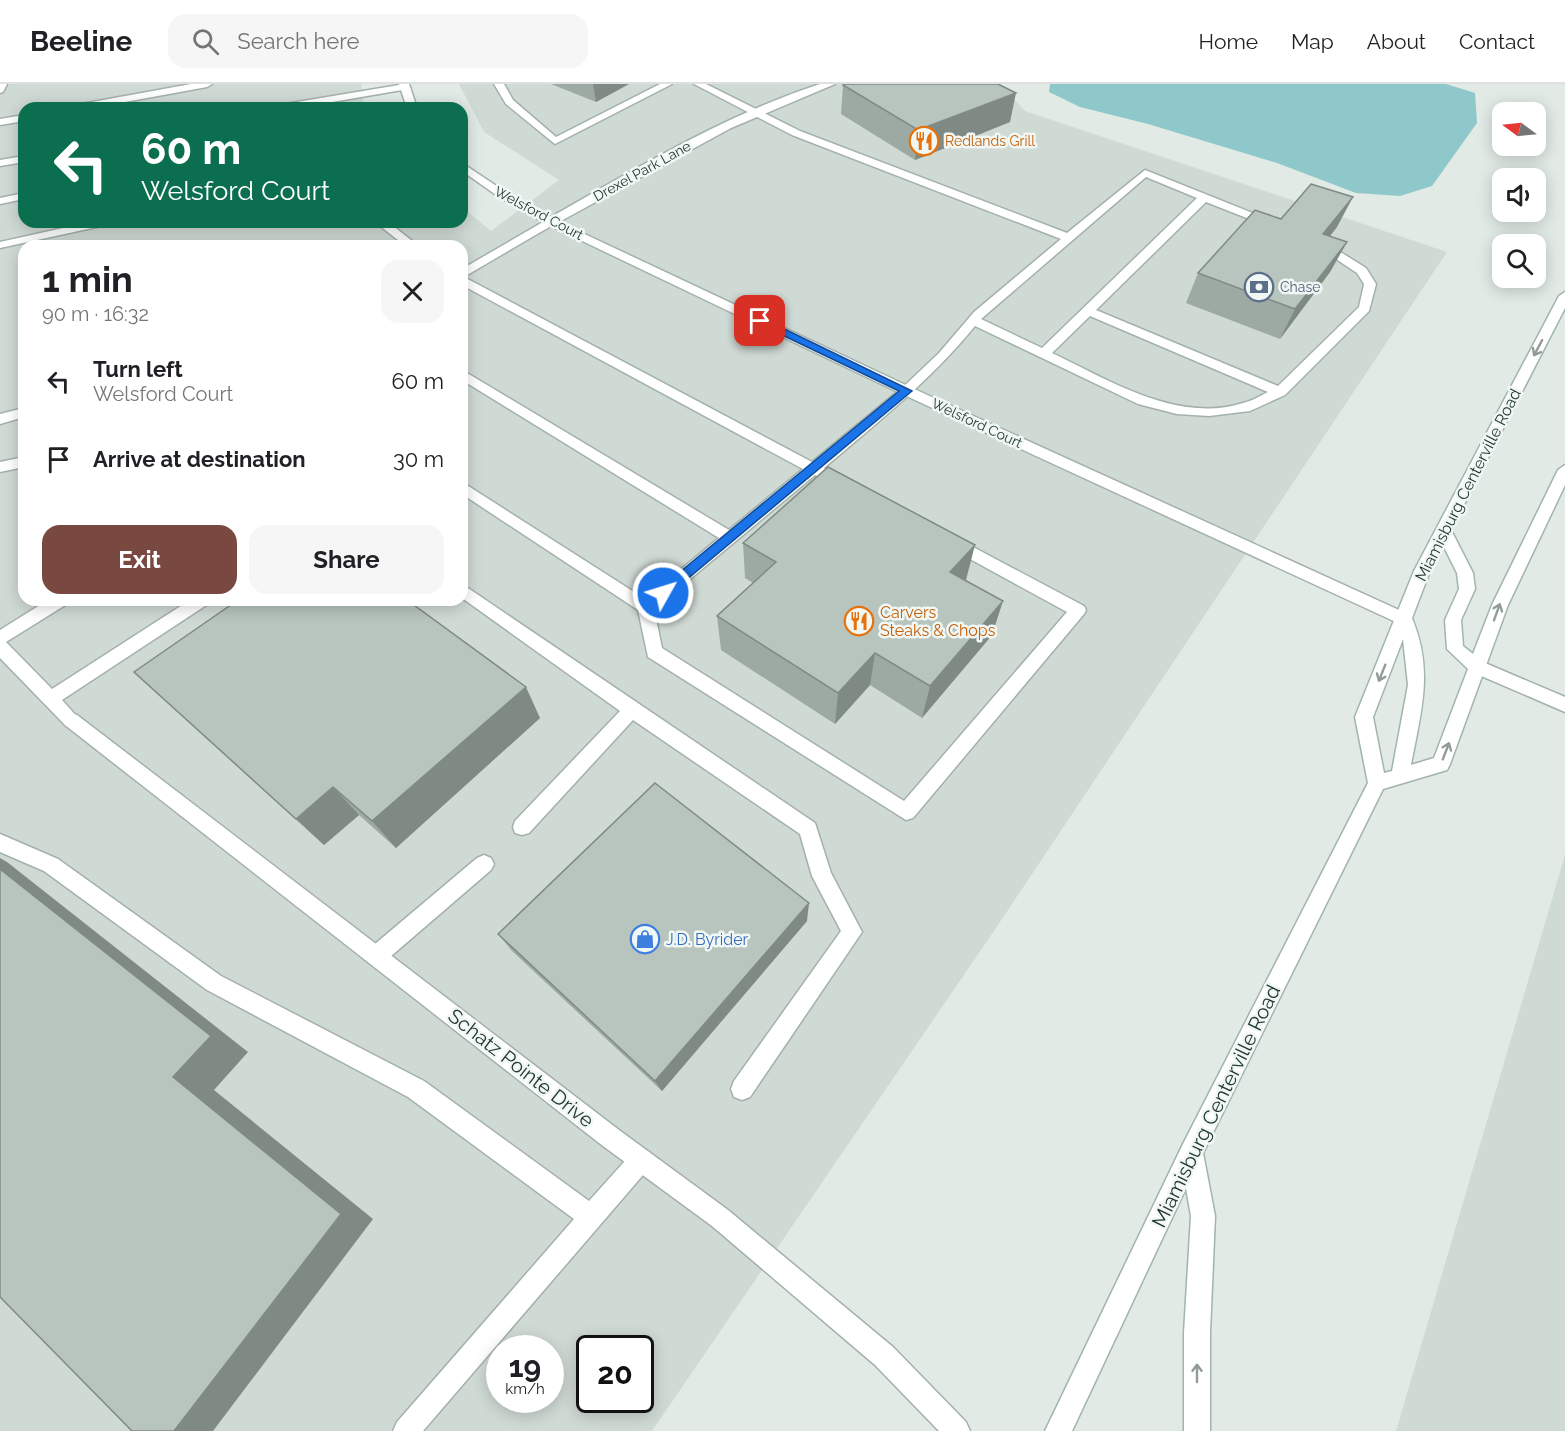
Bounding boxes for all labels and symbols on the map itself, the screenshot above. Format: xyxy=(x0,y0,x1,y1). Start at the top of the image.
north arrow xyxy=(1492,102,1546,156)
restaurant icon: Redlands Grill xyxy=(908,125,940,157)
place label: Redlands Grill xyxy=(945,133,1035,149)
street label: Drexel Park Lane xyxy=(591,138,693,204)
street label: Welsford Court xyxy=(492,183,586,243)
bank icon: Chase xyxy=(1243,271,1275,303)
place label: Chase xyxy=(1280,279,1320,295)
pin xyxy=(734,295,785,346)
one-way arrow xyxy=(1532,339,1543,357)
street label: Miamisburg Centerville Road xyxy=(1411,386,1525,584)
street label: Welsford Court xyxy=(929,395,1025,451)
position arrow xyxy=(631,561,695,625)
place label: Carvers Steaks & Chops xyxy=(880,603,996,640)
one-way arrow xyxy=(1493,604,1504,622)
restaurant icon: Carvers Steaks & Chops xyxy=(843,605,875,637)
one-way arrow xyxy=(1376,663,1387,682)
one-way arrow xyxy=(1441,743,1452,761)
shop icon: J.D. Byrider xyxy=(629,923,661,955)
place label: J.D. Byrider xyxy=(666,930,749,949)
street label: Miamisburg Centerville Road xyxy=(1147,981,1285,1231)
street label: Schatz Pointe Drive xyxy=(443,1004,599,1133)
speed limit sign: 20 xyxy=(576,1335,654,1413)
one-way arrow xyxy=(1191,1363,1203,1383)

